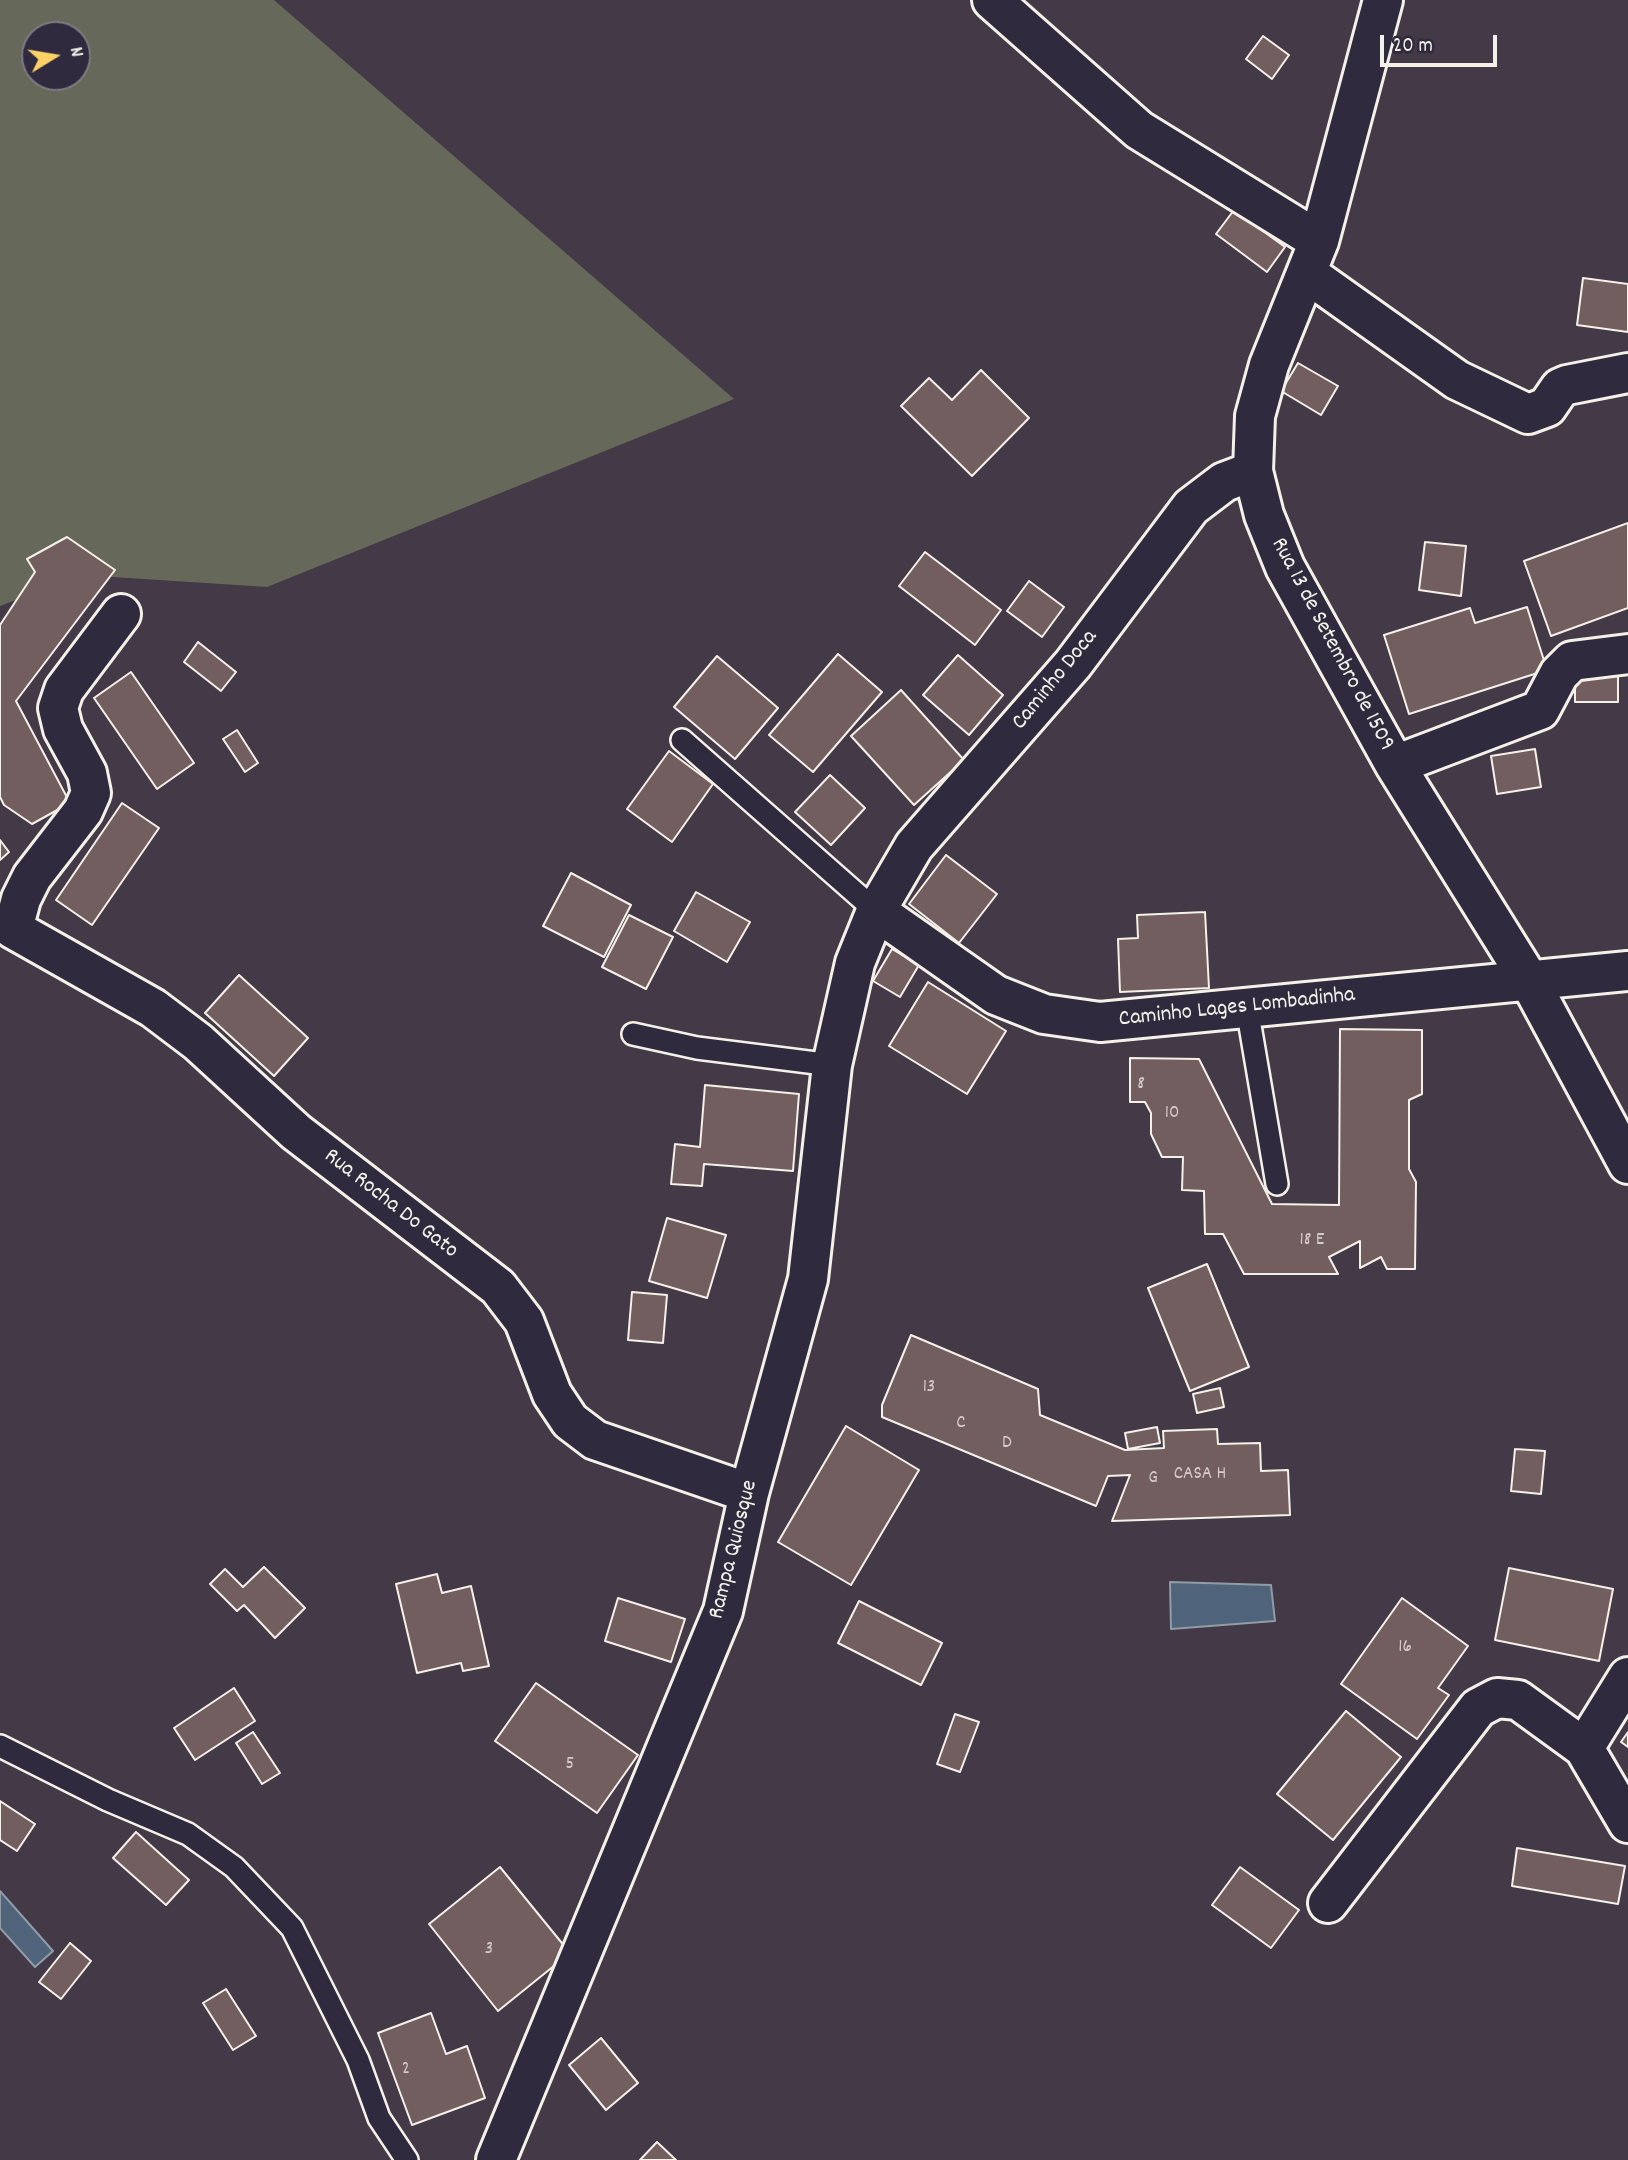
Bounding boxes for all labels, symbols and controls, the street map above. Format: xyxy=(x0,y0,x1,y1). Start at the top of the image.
north arrow xyxy=(21,21,91,91)
scale bar xyxy=(1383,21,1500,65)
text: 20 m xyxy=(1393,32,1433,62)
text: N xyxy=(61,45,89,59)
street label: Rua 13 de Setembro de 1509 xyxy=(1263,534,1399,756)
street label: Caminho Doca xyxy=(1007,625,1105,737)
street label: Caminho Lages Lombadinha xyxy=(1118,983,1356,1035)
house number: 8 xyxy=(1137,1074,1145,1096)
house number: 10 xyxy=(1165,1103,1179,1125)
street label: Rua Rocha Do Gato xyxy=(317,1144,463,1266)
house number: 18 E xyxy=(1300,1230,1324,1252)
house number: 13 xyxy=(923,1377,935,1399)
house number: C xyxy=(956,1413,966,1435)
house number: D xyxy=(1002,1433,1012,1455)
house number: CASA H xyxy=(1174,1464,1226,1486)
house number: G xyxy=(1148,1468,1158,1490)
street label: Rampa Quiosque xyxy=(704,1478,766,1622)
house number: 16 xyxy=(1398,1637,1412,1659)
house number: 5 xyxy=(566,1754,574,1776)
house number: 3 xyxy=(485,1939,493,1961)
house number: 2 xyxy=(402,2059,410,2081)

